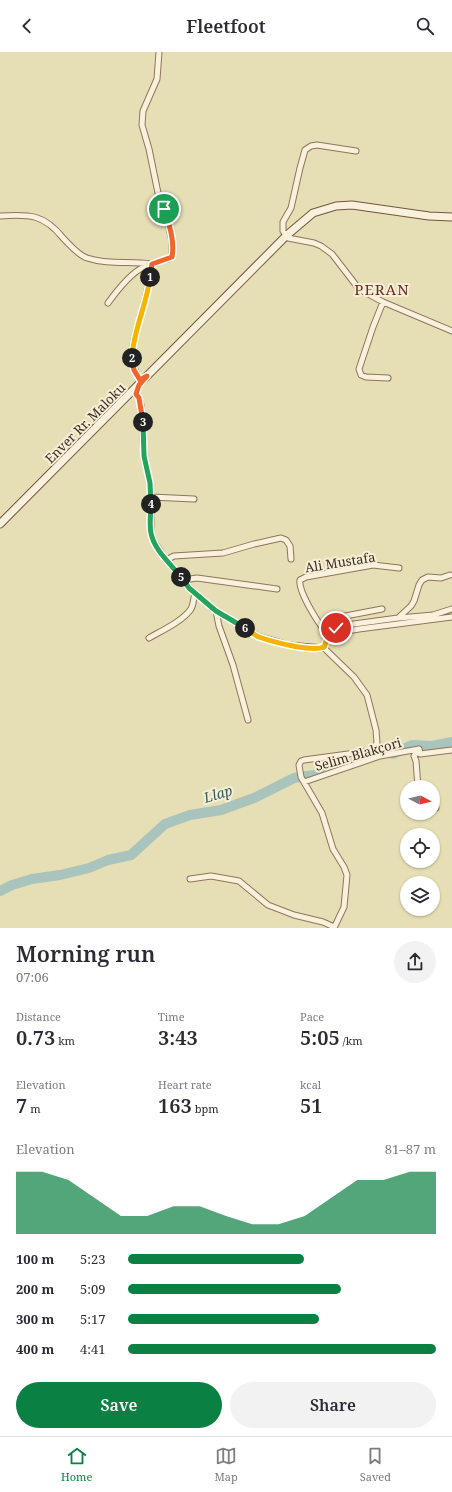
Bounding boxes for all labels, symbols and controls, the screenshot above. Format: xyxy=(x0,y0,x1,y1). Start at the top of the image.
text: Fleetfoot xyxy=(186,14,266,38)
icon: back xyxy=(16,15,38,37)
icon: search xyxy=(414,15,436,37)
pin xyxy=(147,192,181,226)
icon: arrive xyxy=(153,198,175,220)
pin: 1 xyxy=(140,267,160,287)
text: 1 xyxy=(147,269,153,284)
district label: PERAN xyxy=(354,279,410,299)
pin: 2 xyxy=(122,348,142,368)
text: 2 xyxy=(129,350,135,365)
street label: Enver Rr. Maloku xyxy=(41,379,129,467)
pin: 3 xyxy=(133,412,153,432)
text: 3 xyxy=(140,414,146,429)
pin: 4 xyxy=(141,494,161,514)
text: 4 xyxy=(148,496,154,511)
street label: Ali Mustafa xyxy=(303,548,377,576)
pin: 5 xyxy=(171,567,191,587)
text: 5 xyxy=(178,569,184,584)
pin xyxy=(319,611,353,645)
icon: check xyxy=(325,617,347,639)
pin: 6 xyxy=(235,618,255,638)
text: 6 xyxy=(242,620,248,635)
street label: Selim Blakçori xyxy=(313,733,403,775)
water label: Llap xyxy=(200,780,235,807)
north arrow xyxy=(400,780,440,820)
map controls xyxy=(400,780,440,916)
button: locate xyxy=(400,828,440,868)
button: layers xyxy=(400,876,440,916)
text: Morning run xyxy=(16,938,155,968)
button: share xyxy=(394,941,436,983)
text: 07:06 xyxy=(16,968,49,986)
text: Distance xyxy=(16,1009,61,1024)
text: Time xyxy=(158,1009,185,1024)
text: Pace xyxy=(300,1009,324,1024)
text: 0.73 xyxy=(16,1024,55,1051)
text: 3:43 xyxy=(158,1024,198,1051)
text: 5:05 xyxy=(300,1024,340,1051)
text: km xyxy=(55,1033,75,1048)
text: /km xyxy=(340,1033,363,1048)
text: Elevation xyxy=(16,1077,66,1092)
text: Heart rate xyxy=(158,1077,212,1092)
text: kcal xyxy=(300,1077,321,1092)
text: 7 xyxy=(16,1092,27,1119)
text: 163 xyxy=(158,1092,192,1119)
text: 51 xyxy=(300,1092,323,1119)
text: m xyxy=(27,1101,41,1116)
text: bpm xyxy=(192,1101,219,1116)
text: Elevation xyxy=(16,1140,75,1158)
text: 81–87 m xyxy=(385,1140,436,1158)
text: 100 m xyxy=(16,1250,54,1268)
text: 5:23 xyxy=(80,1250,106,1268)
text: 200 m xyxy=(16,1280,54,1298)
text: 5:09 xyxy=(80,1280,106,1298)
text: 300 m xyxy=(16,1310,54,1328)
text: 5:17 xyxy=(80,1310,106,1328)
text: 400 m xyxy=(16,1340,54,1358)
text: 4:41 xyxy=(80,1340,106,1358)
button: Save xyxy=(16,1382,222,1428)
button: Share xyxy=(230,1382,436,1428)
tab: Home xyxy=(61,1445,92,1484)
tab: Map xyxy=(214,1445,238,1484)
tab: Saved xyxy=(360,1445,391,1484)

